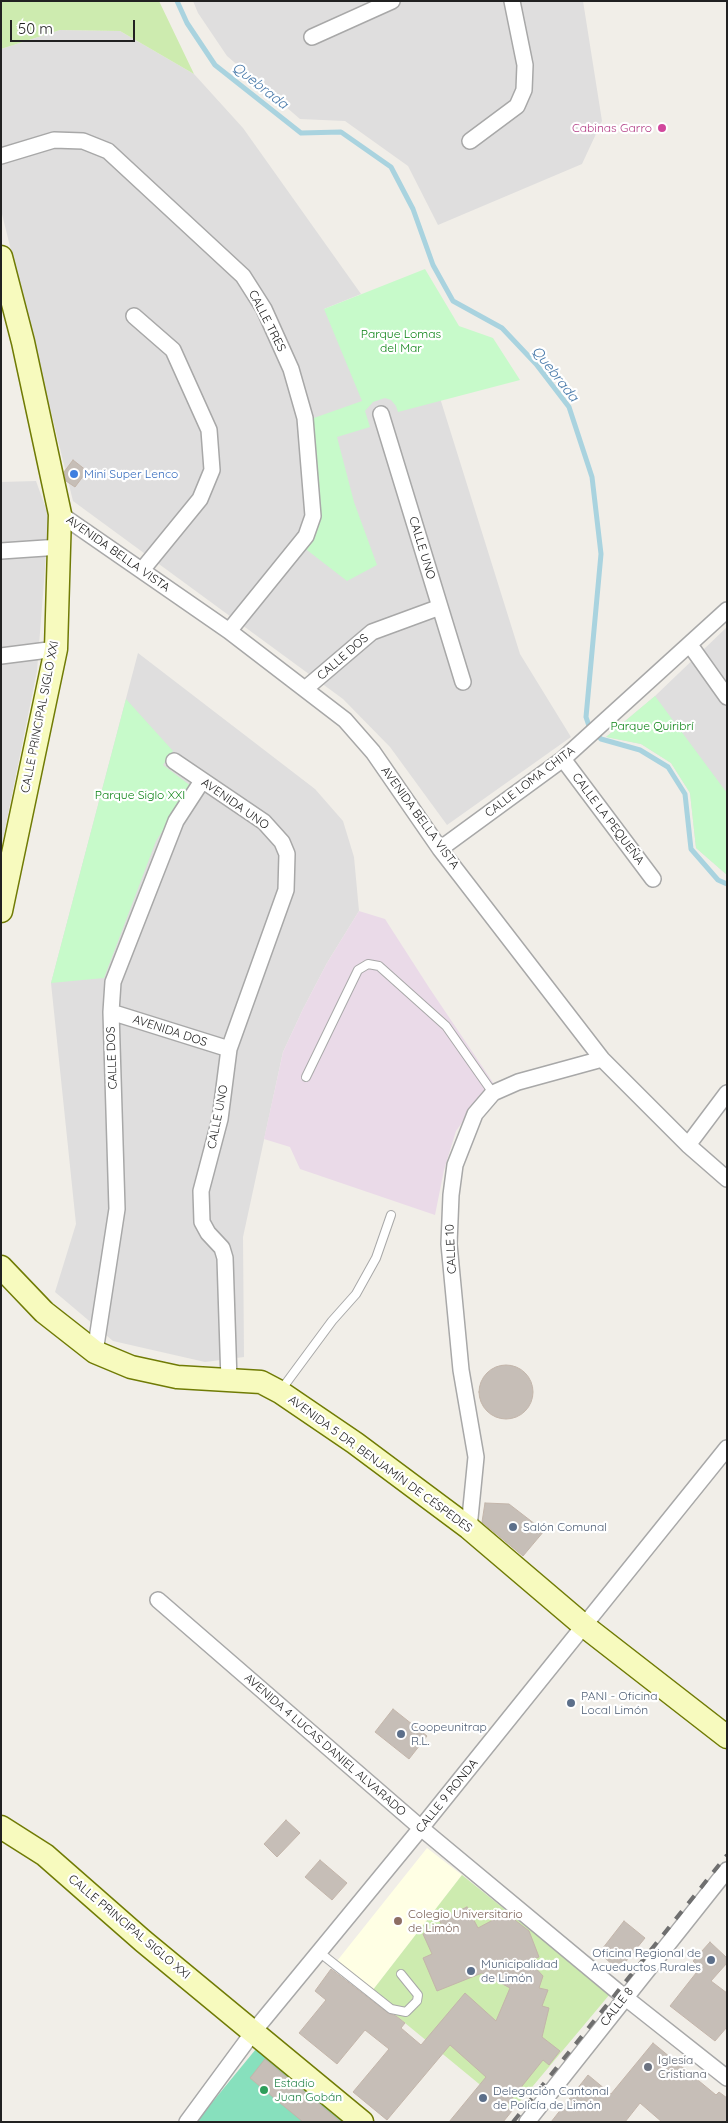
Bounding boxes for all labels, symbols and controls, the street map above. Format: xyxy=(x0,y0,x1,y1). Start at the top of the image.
scale bar xyxy=(12,10,138,42)
text: 50 m xyxy=(18,19,53,38)
water label: Quebrada xyxy=(229,59,291,113)
place label: Cabinas Garro xyxy=(572,121,652,135)
marker: Cabinas Garro xyxy=(656,122,668,134)
street label: CALLE TRES xyxy=(245,288,289,354)
park label: Parque Lomas del Mar xyxy=(361,327,441,355)
water label: Quebrada xyxy=(528,343,582,405)
place label: Mini Super Lenco xyxy=(84,467,178,481)
marker: Mini Super Lenco xyxy=(68,468,80,480)
street label: AVENIDA BELLA VISTA xyxy=(63,513,173,595)
street label: CALLE UNO xyxy=(406,515,438,581)
street label: CALLE DOS xyxy=(314,631,372,683)
street label: CALLE PRINCIPAL SIGLO XXI xyxy=(18,640,62,794)
park label: Parque Quiribrí xyxy=(610,719,694,733)
street label: CALLE LOMA CHITA xyxy=(482,744,578,820)
street label: AVENIDA BELLA VISTA xyxy=(378,764,462,872)
street label: CALLE LA PEQUEÑA xyxy=(569,770,647,868)
street label: AVENIDA UNO xyxy=(198,775,272,833)
park label: Parque Siglo XXI xyxy=(95,788,185,802)
street label: AVENIDA DOS xyxy=(131,1012,209,1050)
street label: CALLE DOS xyxy=(104,1026,120,1090)
street label: CALLE UNO xyxy=(205,1084,231,1150)
street label: CALLE 10 xyxy=(443,1224,459,1274)
street label: AVENIDA 5 DR. BENJAMÍN DE CÉSPEDES xyxy=(285,1392,475,1536)
place label: Salón Comunal xyxy=(523,1520,607,1534)
marker: Salón Comunal xyxy=(507,1521,519,1533)
street label: AVENIDA 4 LUCAS DANIEL ALVARADO xyxy=(241,1671,409,1819)
place label: PANI - Oficina Local Limón xyxy=(581,1689,657,1717)
marker: PANI - Oficina Local Limón xyxy=(565,1697,577,1709)
place label: Coopeunitrap R.L. xyxy=(411,1720,487,1748)
marker: Coopeunitrap R.L. xyxy=(395,1728,407,1740)
street label: CALLE 9 RONDA xyxy=(413,1756,481,1836)
street label: CALLE PRINCIPAL SIGLO XXI xyxy=(65,1872,193,1982)
place label: Colegio Universitario de Limón xyxy=(408,1907,523,1935)
marker: Colegio Universitario de Limón xyxy=(392,1915,404,1927)
place label: Oficina Regional de Acueductos Rurales xyxy=(591,1946,701,1974)
marker: Oficina Regional de Acueductos Rurales xyxy=(705,1954,717,1966)
place label: Municipalidad de Limón xyxy=(481,1957,558,1985)
marker: Municipalidad de Limón xyxy=(465,1965,477,1977)
street label: CALLE 8 xyxy=(597,1985,637,2029)
place label: Iglesia Cristiana xyxy=(658,2053,707,2081)
marker: Iglesia Cristiana xyxy=(642,2061,654,2073)
place label: Estadio Juan Gobán xyxy=(274,2076,342,2104)
marker: Estadio Juan Gobán xyxy=(258,2084,270,2096)
place label: Delegación Cantonal de Policía de Limón xyxy=(493,2084,609,2112)
marker: Delegación Cantonal de Policía de Limón xyxy=(477,2092,489,2104)

